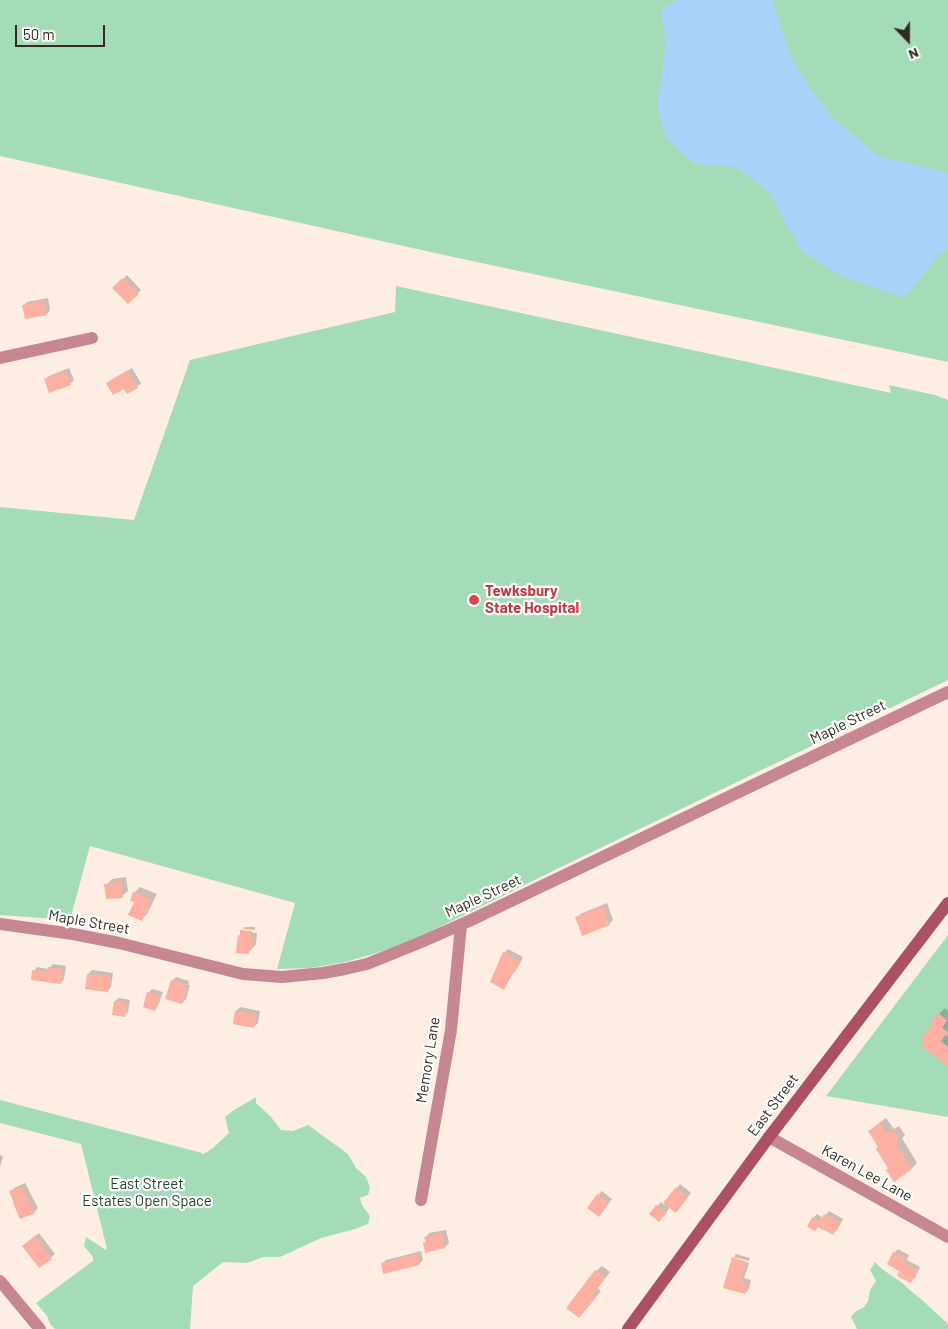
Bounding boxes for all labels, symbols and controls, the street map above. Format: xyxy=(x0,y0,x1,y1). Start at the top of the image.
scale bar xyxy=(18,15,108,47)
north arrow xyxy=(883,15,933,65)
text: 50 m xyxy=(23,25,55,43)
text: N xyxy=(906,45,921,64)
place label: Tewksbury State Hospital xyxy=(485,582,579,617)
marker: Tewksbury State Hospital xyxy=(467,593,481,607)
street label: Maple Street xyxy=(807,696,889,748)
street label: Maple Street xyxy=(442,871,524,921)
street label: Maple Street xyxy=(47,906,131,938)
street label: Memory Lane xyxy=(412,1016,444,1104)
street label: East Street xyxy=(744,1070,802,1140)
street label: Karen Lee Lane xyxy=(818,1141,916,1205)
park label: East Street Estates Open Space xyxy=(82,1175,212,1210)

